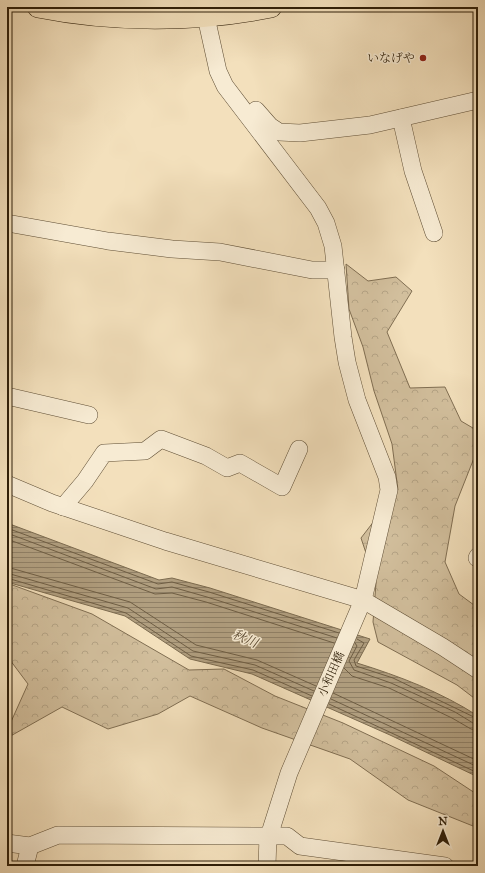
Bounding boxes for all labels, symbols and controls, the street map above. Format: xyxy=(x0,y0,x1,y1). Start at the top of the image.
place label: いなげや xyxy=(367,51,415,65)
marker: いなげや xyxy=(418,53,428,63)
water label: 秋川 xyxy=(230,627,262,652)
street label: 小和田橋 xyxy=(315,649,347,699)
north arrow xyxy=(423,811,463,851)
text: N xyxy=(438,815,448,828)

